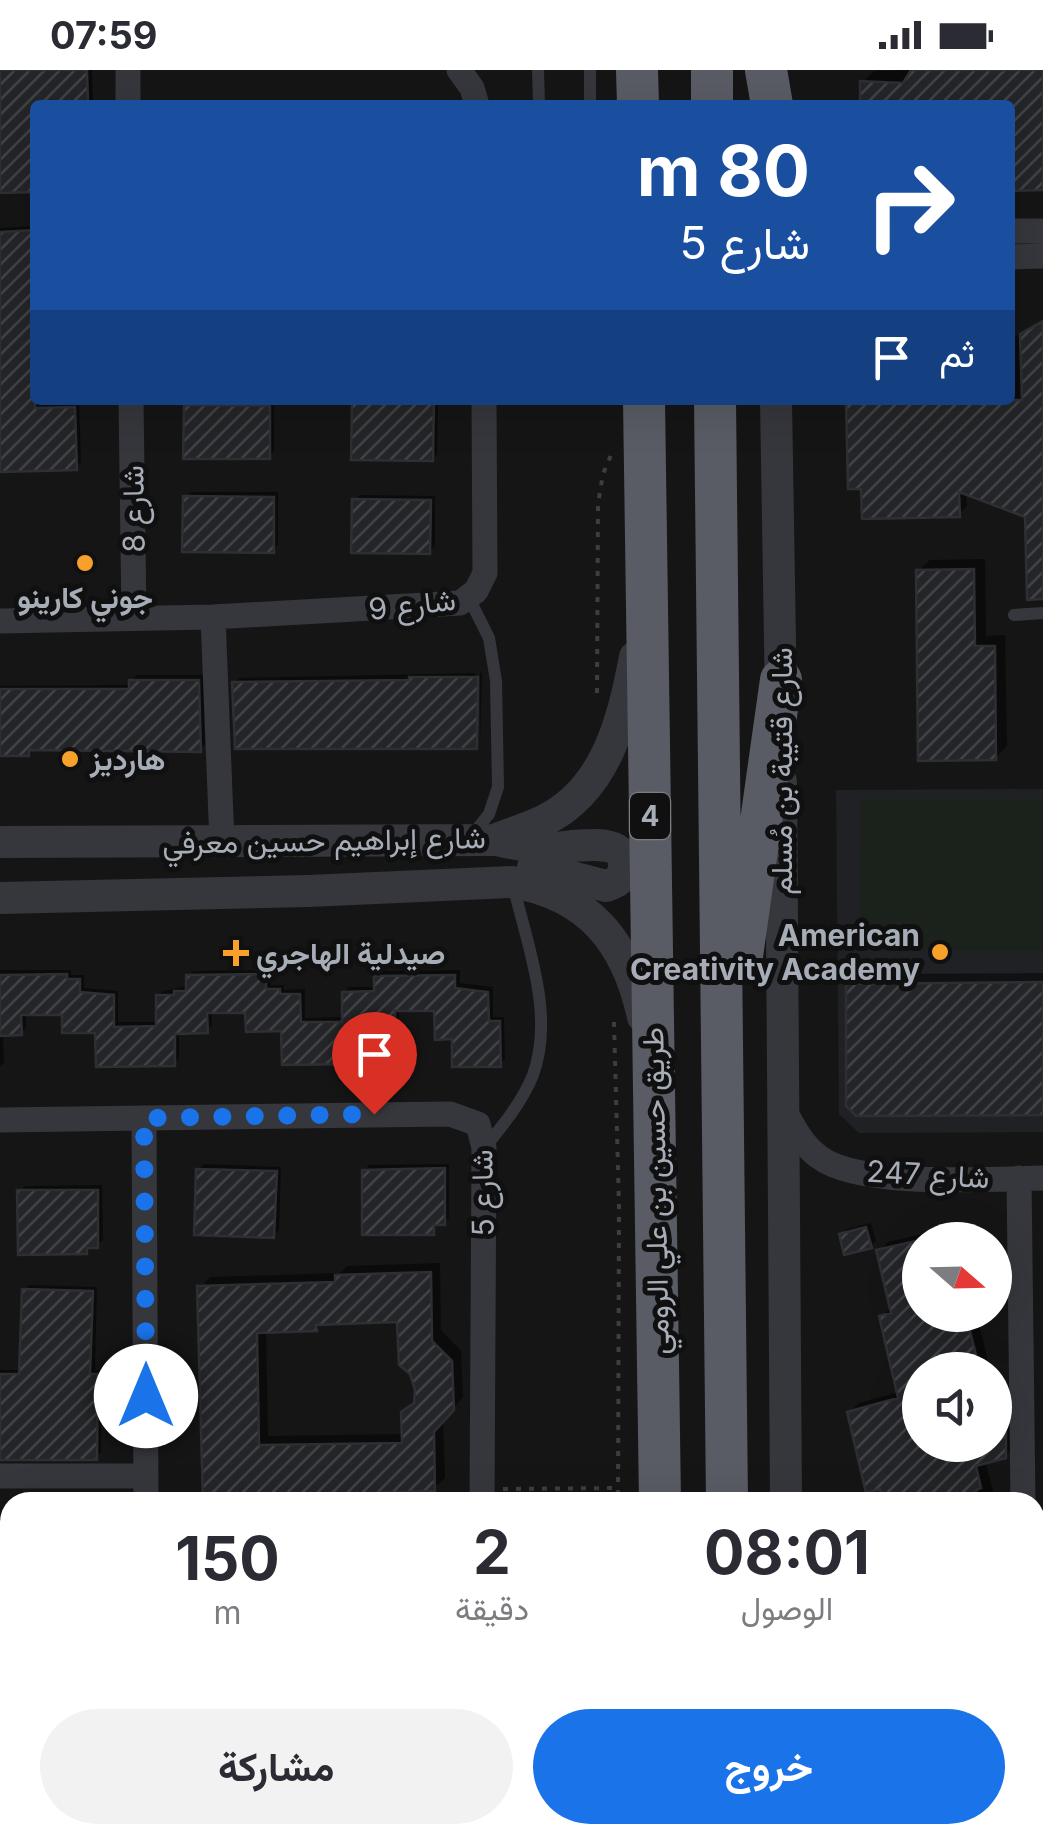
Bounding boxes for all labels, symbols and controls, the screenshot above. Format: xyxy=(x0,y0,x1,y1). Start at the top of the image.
text: 07:59 xyxy=(50,12,157,58)
text: 80 m xyxy=(637,128,810,213)
icon: right xyxy=(845,140,975,270)
text: شارع 5 xyxy=(679,215,810,270)
icon: arrive xyxy=(864,330,919,385)
text: ثم xyxy=(939,330,975,376)
street label: شارع 8 xyxy=(114,465,155,553)
marker: جوني كارينو xyxy=(74,552,96,574)
place label: جوني كارينو xyxy=(17,579,153,623)
street label: شارع 9 xyxy=(366,581,458,630)
street label: شارع قتيبة بن مُسلم xyxy=(763,647,802,895)
place label: هارديز xyxy=(89,741,165,778)
marker: هارديز xyxy=(59,748,81,770)
road number: 4 xyxy=(630,793,670,839)
street label: شارع إبراهيم حسين معرفي xyxy=(162,819,486,868)
place label: American Creativity Academy xyxy=(630,917,920,987)
place label: صيدلية الهاجري xyxy=(256,935,445,979)
marker: American Creativity Academy xyxy=(929,941,951,963)
marker: صيدلية الهاجري xyxy=(225,942,247,964)
pin xyxy=(332,1012,417,1115)
icon: arrive xyxy=(347,1027,402,1082)
street label: طريق حسين بن علي الرومي xyxy=(634,1027,683,1355)
street label: شارع 5 xyxy=(463,1149,504,1237)
street label: شارع 247 xyxy=(866,1153,990,1198)
north arrow xyxy=(902,1222,1012,1332)
map controls xyxy=(902,1222,1012,1462)
position arrow xyxy=(94,1344,198,1448)
button: sound xyxy=(902,1352,1012,1462)
text: 2 xyxy=(473,1516,511,1588)
text: 08:01 xyxy=(704,1516,870,1588)
text: 150 xyxy=(175,1522,280,1594)
text: دقيقة xyxy=(455,1589,529,1628)
text: الوصول xyxy=(741,1589,833,1628)
text: m xyxy=(213,1593,241,1632)
button: مشاركة xyxy=(40,1709,513,1824)
button: خروج xyxy=(533,1709,1005,1824)

